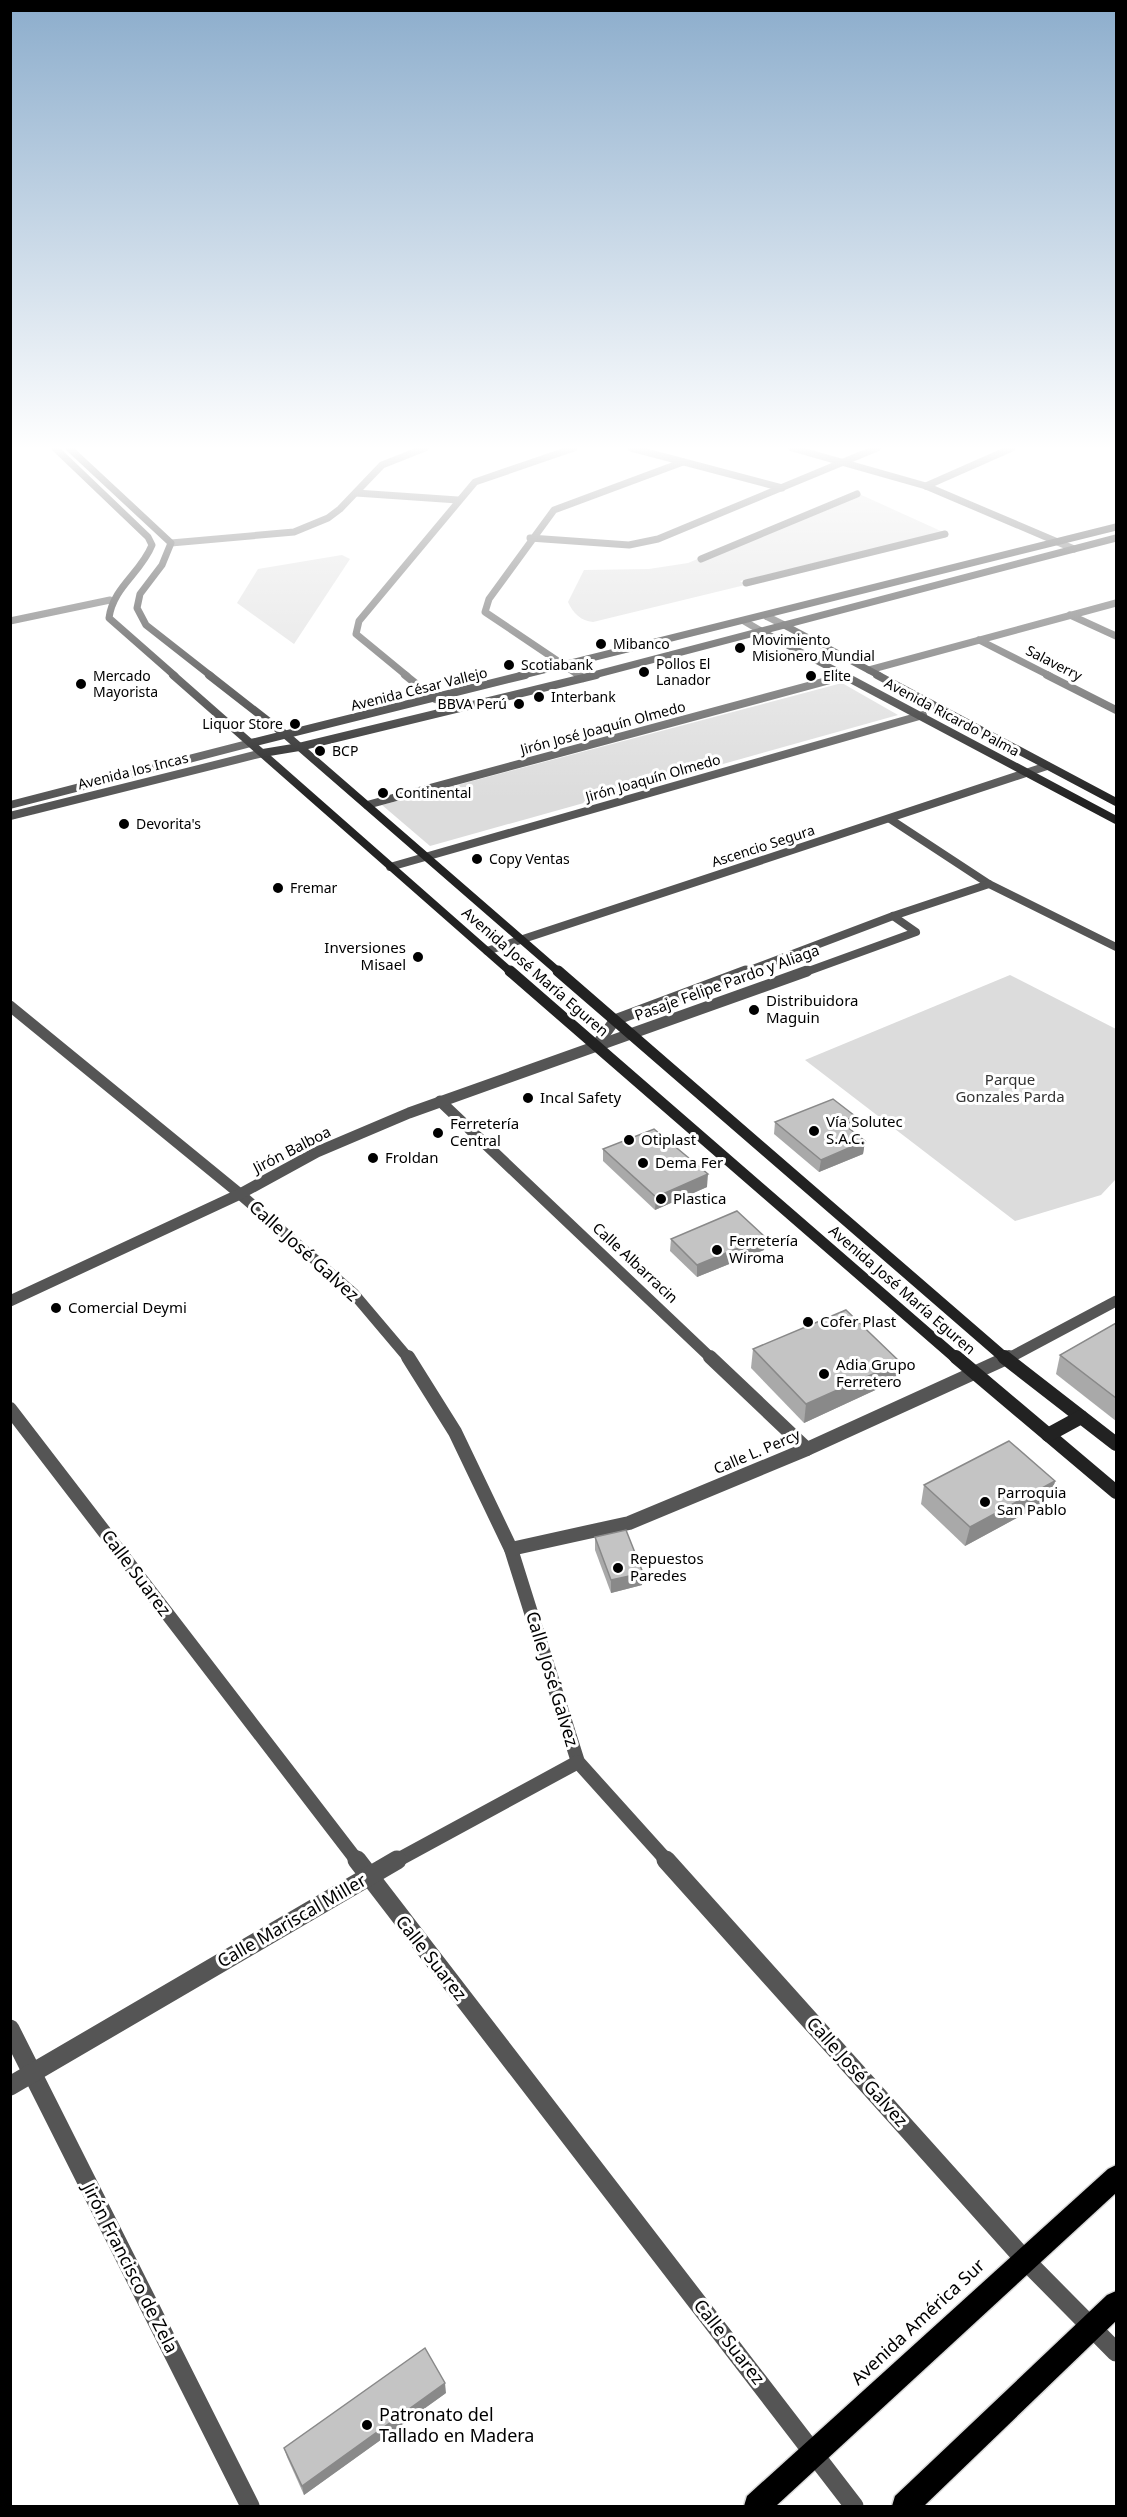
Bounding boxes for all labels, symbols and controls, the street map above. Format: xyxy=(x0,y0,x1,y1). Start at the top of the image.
place label: Movimiento Misionero Mundial xyxy=(752,630,875,665)
place label: Mibanco xyxy=(613,634,670,653)
marker: Mibanco xyxy=(594,637,608,651)
street label: Salaverry xyxy=(1023,640,1086,685)
marker: Movimiento Misionero Mundial xyxy=(733,641,747,655)
place label: Pollos El Lanador xyxy=(656,654,711,689)
place label: Scotiabank xyxy=(521,655,594,674)
marker: Scotiabank xyxy=(502,658,516,672)
street label: Avenida César Vallejo xyxy=(349,662,489,715)
marker: Pollos El Lanador xyxy=(637,665,651,679)
place label: Mercado Mayorista xyxy=(93,666,158,701)
place label: Elite xyxy=(823,666,851,685)
marker: Elite xyxy=(804,669,818,683)
street label: Avenida Ricardo Palma xyxy=(881,673,1023,760)
marker: Mercado Mayorista xyxy=(74,677,88,691)
place label: Interbank xyxy=(551,687,616,706)
marker: Interbank xyxy=(532,690,546,704)
place label: BBVA Perú xyxy=(438,694,507,713)
street label: Jirón José Joaquín Olmedo xyxy=(516,696,688,759)
marker: BBVA Perú xyxy=(512,697,526,711)
place label: Liquor Store xyxy=(202,714,283,733)
marker: Liquor Store xyxy=(288,717,302,731)
place label: BCP xyxy=(332,741,358,760)
marker: BCP xyxy=(313,744,327,758)
street label: Avenida los Incas xyxy=(76,748,190,793)
street label: Jirón Joaquín Olmedo xyxy=(581,749,723,806)
place label: Continental xyxy=(395,783,471,802)
marker: Continental xyxy=(376,786,390,800)
place label: Devorita's xyxy=(136,814,201,833)
marker: Devorita's xyxy=(117,817,131,831)
street label: Ascencio Segura xyxy=(709,820,817,871)
place label: Copy Ventas xyxy=(489,849,570,868)
marker: Copy Ventas xyxy=(470,852,484,866)
place label: Fremar xyxy=(290,878,338,897)
marker: Fremar xyxy=(271,881,285,895)
street label: Avenida José María Eguren xyxy=(458,902,613,1040)
place label: Inversiones Misael xyxy=(324,937,406,974)
street label: Pasaje Felipe Pardo y Aliaga xyxy=(631,939,822,1025)
marker: Inversiones Misael xyxy=(411,950,425,964)
place label: Distribuidora Maguin xyxy=(766,990,858,1027)
marker: Distribuidora Maguin xyxy=(747,1003,761,1017)
park label: Parque Gonzales Parda xyxy=(955,1069,1065,1106)
place label: Incal Safety xyxy=(540,1087,621,1107)
marker: Incal Safety xyxy=(521,1091,535,1105)
place label: Vía Solutec S.A.C. xyxy=(826,1111,903,1148)
place label: Ferretería Central xyxy=(450,1113,519,1150)
street label: Jirón Balboa xyxy=(247,1121,334,1178)
marker: Vía Solutec S.A.C. xyxy=(807,1124,821,1138)
marker: Ferretería Central xyxy=(431,1126,445,1140)
place label: Otiplast xyxy=(641,1129,697,1149)
marker: Otiplast xyxy=(622,1133,636,1147)
place label: Froldan xyxy=(385,1147,439,1167)
marker: Froldan xyxy=(366,1151,380,1165)
place label: Dema Fer xyxy=(655,1152,723,1172)
marker: Dema Fer xyxy=(636,1156,650,1170)
place label: Plastica xyxy=(673,1188,726,1208)
marker: Plastica xyxy=(654,1192,668,1206)
street label: Calle José Galvez xyxy=(245,1194,365,1306)
street label: Calle Albarracin xyxy=(589,1217,683,1307)
street label: Avenida José María Eguren xyxy=(825,1220,980,1358)
place label: Ferretería Wiroma xyxy=(729,1230,798,1267)
marker: Ferretería Wiroma xyxy=(710,1243,724,1257)
place label: Comercial Deymi xyxy=(68,1297,187,1317)
marker: Comercial Deymi xyxy=(49,1301,63,1315)
place label: Cofer Plast xyxy=(820,1311,897,1331)
marker: Cofer Plast xyxy=(801,1315,815,1329)
place label: Adia Grupo Ferretero xyxy=(836,1354,916,1391)
marker: Adia Grupo Ferretero xyxy=(817,1367,831,1381)
street label: Calle L. Percy xyxy=(710,1424,803,1478)
place label: Parroquia San Pablo xyxy=(997,1482,1066,1519)
marker: Parroquia San Pablo xyxy=(978,1495,992,1509)
street label: Calle Suarez xyxy=(96,1524,177,1620)
place label: Repuestos Paredes xyxy=(630,1548,704,1585)
marker: Repuestos Paredes xyxy=(611,1561,625,1575)
street label: Calle José Galvez xyxy=(521,1608,585,1749)
street label: Calle Mariscal Miller xyxy=(212,1867,371,1973)
street label: Calle Suarez xyxy=(391,1910,473,2005)
street label: Calle José Galvez xyxy=(802,2011,914,2131)
street label: Jirón Francisco de Zela xyxy=(77,2176,184,2357)
street label: Avenida América Sur xyxy=(845,2252,990,2390)
street label: Calle Suarez xyxy=(689,2294,771,2389)
place label: Patronato del Tallado en Madera xyxy=(379,2402,534,2447)
marker: Patronato del Tallado en Madera xyxy=(360,2418,374,2432)

